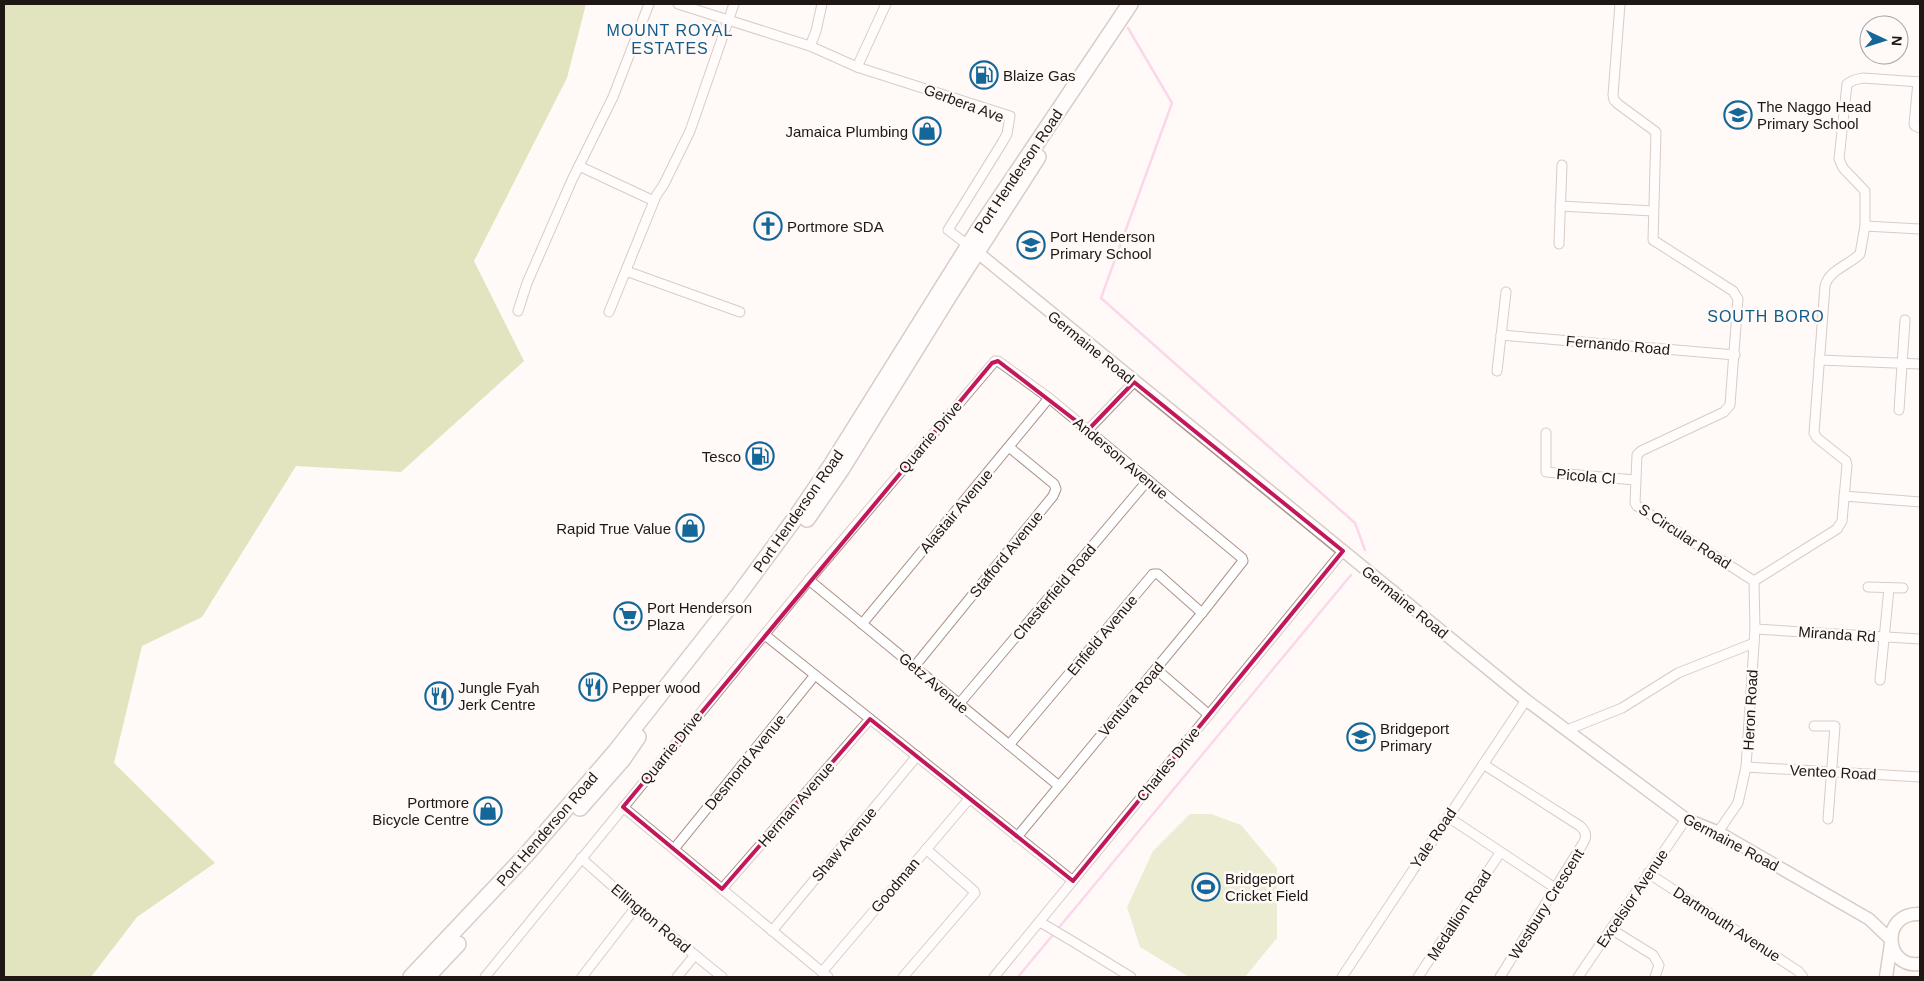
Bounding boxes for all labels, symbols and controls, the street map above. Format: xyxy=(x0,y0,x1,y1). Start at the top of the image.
north arrow xyxy=(1859,15,1909,65)
district label: MOUNT ROYAL ESTATES xyxy=(607,22,733,57)
text: N xyxy=(1889,35,1905,47)
fuel station icon: Blaize Gas xyxy=(969,60,999,90)
place label: Blaize Gas xyxy=(1003,67,1076,84)
street label: Gerbera Ave xyxy=(922,81,1006,125)
place label: The Naggo Head Primary School xyxy=(1757,98,1871,132)
school or university icon: The Naggo Head Primary School xyxy=(1723,100,1753,130)
street label: Port Henderson Road xyxy=(970,106,1066,236)
shop icon: Jamaica Plumbing xyxy=(912,116,942,146)
place label: Jamaica Plumbing xyxy=(785,123,908,140)
church icon: Portmore SDA xyxy=(753,211,783,241)
place label: Portmore SDA xyxy=(787,218,884,235)
place label: Port Henderson Primary School xyxy=(1050,228,1155,262)
school or university icon: Port Henderson Primary School xyxy=(1016,230,1046,260)
street label: Germaine Road xyxy=(1045,307,1137,387)
district label: SOUTH BORO xyxy=(1707,308,1825,325)
street label: Fernando Road xyxy=(1565,332,1671,358)
street label: Quarrie Drive xyxy=(895,397,965,477)
street label: Anderson Avenue xyxy=(1070,414,1172,502)
fuel station icon: Tesco xyxy=(745,441,775,471)
street label: Port Henderson Road xyxy=(749,447,847,575)
place label: Tesco xyxy=(702,448,741,465)
street label: Picola Cl xyxy=(1556,465,1616,487)
street label: Alastair Avenue xyxy=(916,466,996,556)
street label: S Circular Road xyxy=(1636,500,1734,572)
street label: Stafford Avenue xyxy=(966,507,1046,601)
shop icon: Rapid True Value xyxy=(675,513,705,543)
place label: Rapid True Value xyxy=(556,520,671,537)
street label: Chesterfield Road xyxy=(1009,541,1099,643)
street label: Germaine Road xyxy=(1359,562,1451,642)
street label: Enfield Avenue xyxy=(1063,591,1141,679)
place label: Port Henderson Plaza xyxy=(647,599,752,633)
supermarket icon: Port Henderson Plaza xyxy=(613,601,643,631)
street label: Miranda Rd xyxy=(1798,623,1876,645)
street label: Getz Avenue xyxy=(896,649,972,717)
street label: Ventura Road xyxy=(1095,658,1167,740)
street label: Heron Road xyxy=(1739,669,1761,751)
restaurant icon: Pepper wood xyxy=(578,672,608,702)
place label: Jungle Fyah Jerk Centre xyxy=(458,679,540,713)
place label: Pepper wood xyxy=(612,679,700,696)
restaurant icon: Jungle Fyah Jerk Centre xyxy=(424,681,454,711)
street label: Quarrie Drive xyxy=(636,708,706,788)
street label: Desmond Avenue xyxy=(701,711,789,813)
place label: Bridgeport Primary xyxy=(1380,720,1450,754)
school or university icon: Bridgeport Primary xyxy=(1346,722,1376,752)
street label: Charles Drive xyxy=(1133,723,1203,805)
street label: Herman Avenue xyxy=(754,758,838,850)
street label: Venteo Road xyxy=(1789,761,1877,783)
street label: Port Henderson Road xyxy=(493,769,601,889)
place label: Portmore Bicycle Centre xyxy=(372,794,469,828)
shop icon: Portmore Bicycle Centre xyxy=(473,796,503,826)
street label: Shaw Avenue xyxy=(808,804,880,884)
street label: Yale Road xyxy=(1407,805,1459,871)
street label: Germaine Road xyxy=(1680,810,1782,874)
street label: Westbury Crescent xyxy=(1505,845,1587,962)
street label: Excelsior Avenue xyxy=(1593,846,1671,950)
street label: Goodman xyxy=(867,854,923,916)
street label: Medallion Road xyxy=(1423,867,1495,963)
place label: Bridgeport Cricket Field xyxy=(1225,870,1308,904)
sports icon: Bridgeport Cricket Field xyxy=(1191,872,1221,902)
street label: Ellington Road xyxy=(608,880,694,956)
street label: Dartmouth Avenue xyxy=(1670,883,1784,965)

